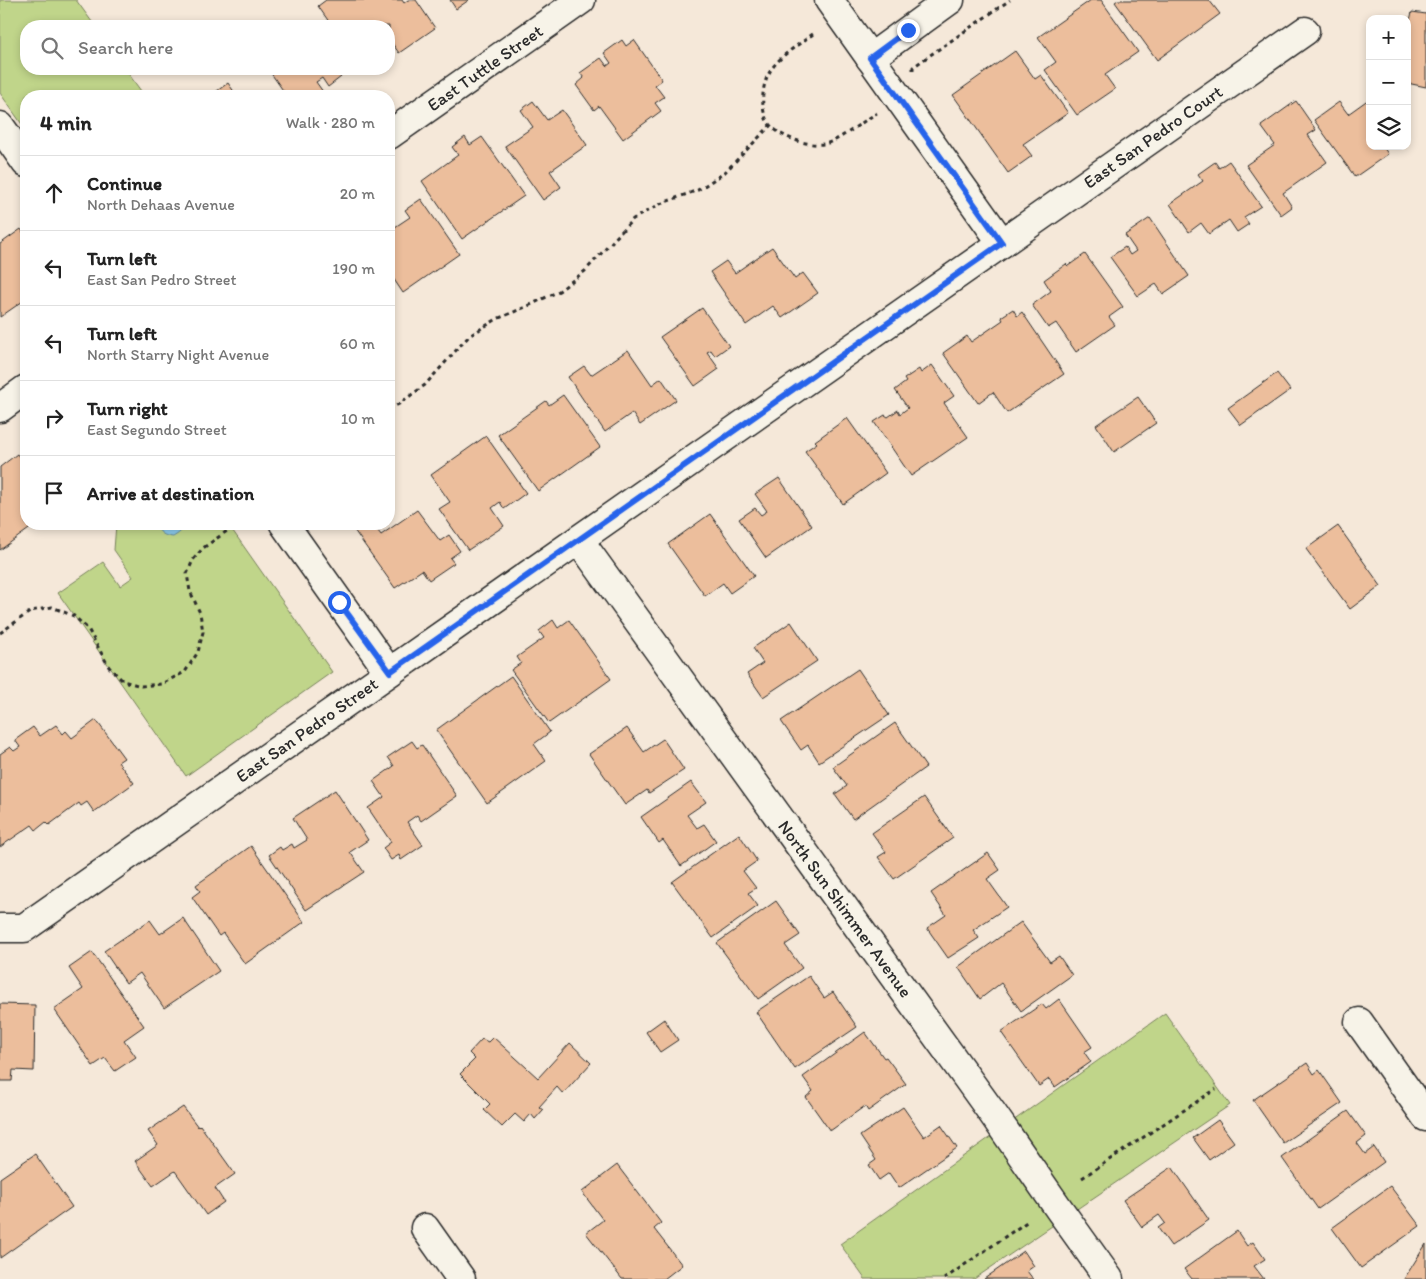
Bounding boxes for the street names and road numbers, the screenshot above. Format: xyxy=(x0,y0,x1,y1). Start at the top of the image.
street label: East Tuttle Street xyxy=(423,20,547,116)
street label: East San Pedro Court xyxy=(1079,81,1227,193)
street label: East San Pedro Street xyxy=(232,673,382,787)
street label: North Sun Shimmer Avenue xyxy=(773,816,917,1002)

